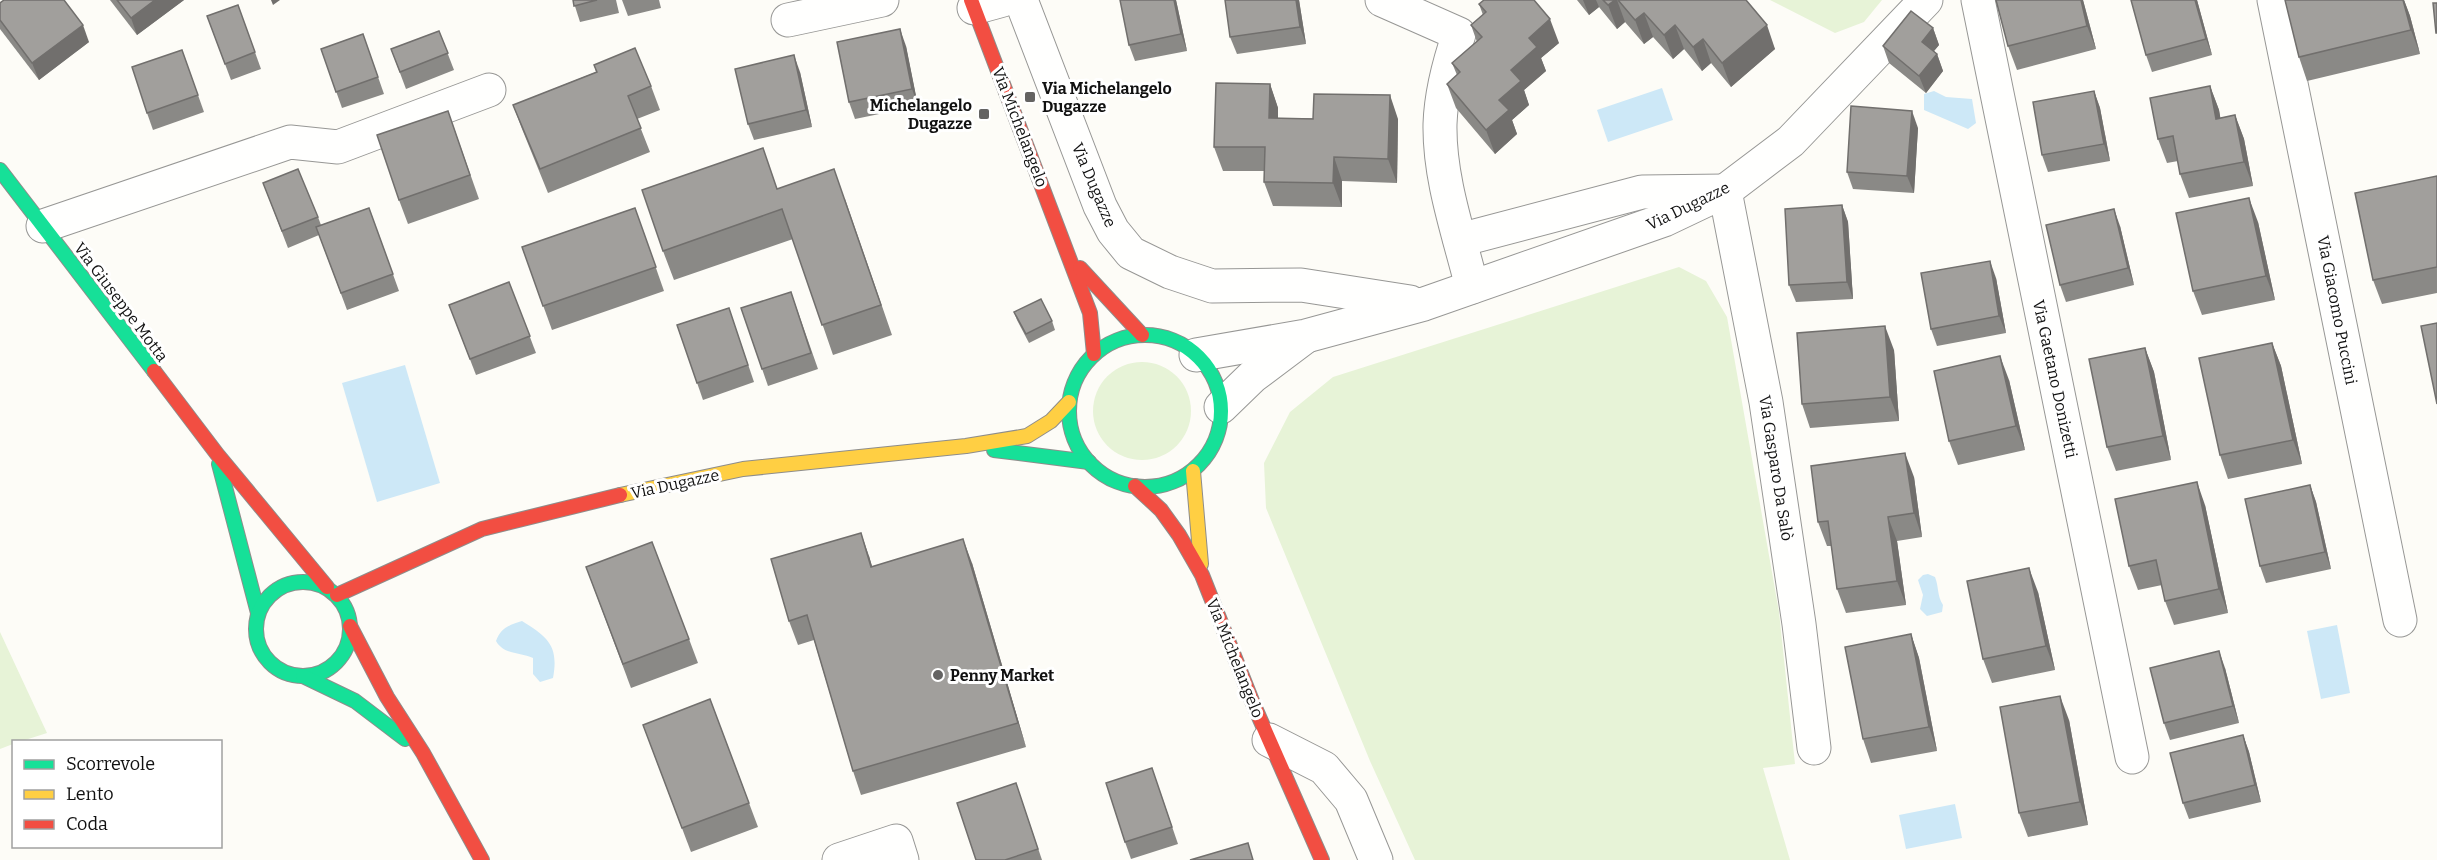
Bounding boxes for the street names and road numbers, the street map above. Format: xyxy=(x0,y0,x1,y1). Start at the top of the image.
street label: Via Michelangelo xyxy=(988,64,1052,190)
street label: Via Dugazze xyxy=(1068,140,1120,230)
street label: Via Dugazze xyxy=(1643,178,1733,234)
street label: Via Giacomo Puccini xyxy=(2313,234,2361,386)
street label: Via Giuseppe Motta xyxy=(70,239,172,365)
street label: Via Gaetano Donizetti xyxy=(2029,298,2081,460)
street label: Via Gasparo Da Salò xyxy=(1755,394,1797,542)
street label: Via Dugazze xyxy=(629,465,721,503)
street label: Via Michelangelo xyxy=(1202,596,1268,720)

